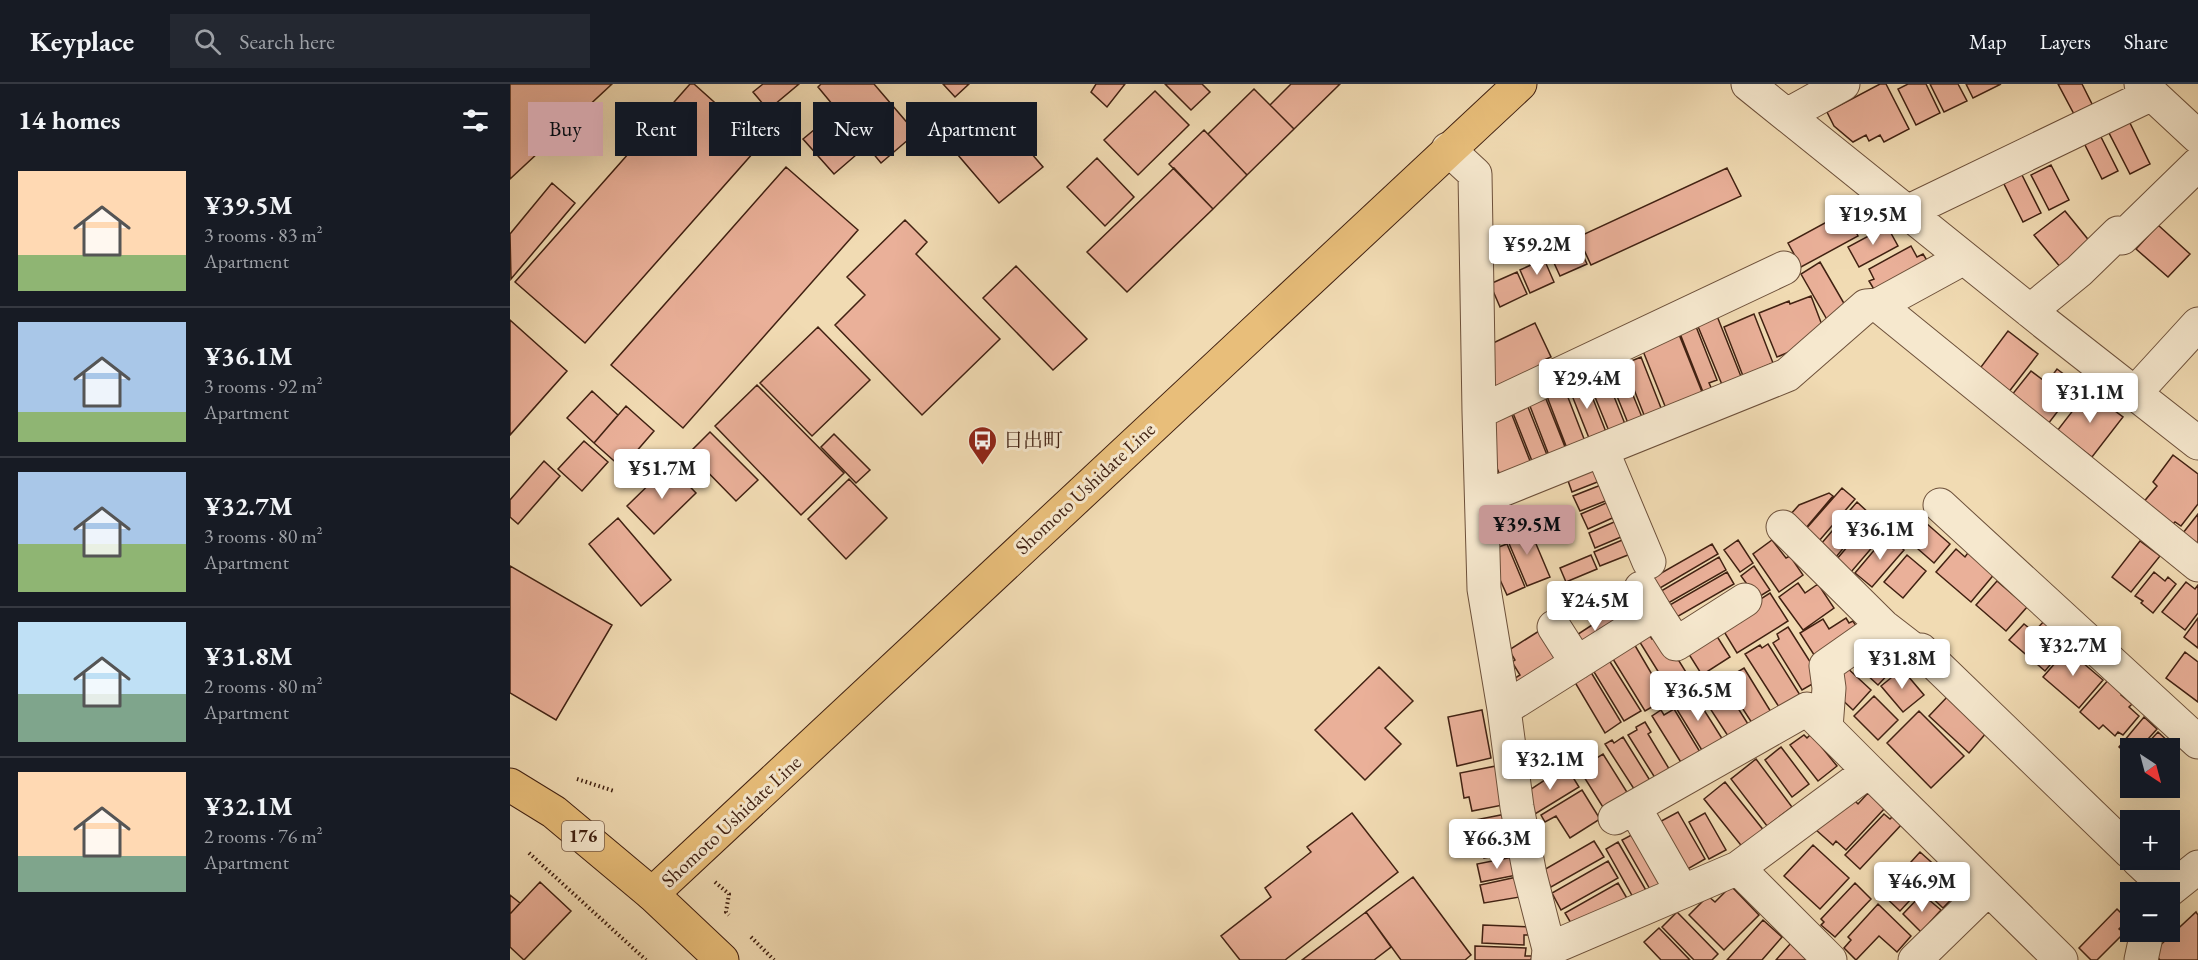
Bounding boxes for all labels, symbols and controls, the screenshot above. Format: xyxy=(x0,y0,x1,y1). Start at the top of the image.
search box xyxy=(170,14,590,68)
text: Keyplace xyxy=(30,23,134,59)
icon: search xyxy=(191,25,224,58)
text: Search here xyxy=(239,27,335,56)
text: Map xyxy=(1969,28,2007,55)
text: Layers xyxy=(2040,28,2091,55)
text: Share xyxy=(2124,28,2168,55)
chip: Buy xyxy=(528,102,603,156)
chip: Rent xyxy=(615,102,697,156)
chip: Filters xyxy=(709,102,801,156)
chip: New xyxy=(813,102,894,156)
chip: Apartment xyxy=(906,102,1037,156)
text: 14 homes xyxy=(18,103,120,137)
icon: filters xyxy=(459,104,492,137)
text: ¥39.5M xyxy=(204,188,293,222)
icon: home xyxy=(66,195,138,267)
pin: ¥19.5M xyxy=(1824,195,1922,246)
text: ¥19.5M xyxy=(1839,201,1907,227)
text: 3 rooms · 83 m² xyxy=(204,222,323,248)
pin: ¥59.2M xyxy=(1488,225,1586,276)
text: ¥59.2M xyxy=(1503,231,1571,257)
text: Apartment xyxy=(204,248,289,274)
text: ¥36.1M xyxy=(204,339,293,373)
icon: home xyxy=(66,346,138,418)
pin: ¥29.4M xyxy=(1538,359,1636,410)
text: ¥29.4M xyxy=(1553,365,1621,391)
text: 3 rooms · 92 m² xyxy=(204,373,323,399)
pin: ¥31.1M xyxy=(2041,373,2139,424)
text: ¥31.1M xyxy=(2056,379,2124,405)
text: Apartment xyxy=(204,399,289,425)
street label: Shomoto Ushidate Line xyxy=(1009,416,1161,560)
bus stop icon: 日出町 xyxy=(966,424,998,466)
place label: 日出町 xyxy=(1003,427,1063,453)
pin: ¥51.7M xyxy=(613,449,711,500)
text: ¥51.7M xyxy=(628,455,696,481)
text: ¥32.7M xyxy=(204,489,293,523)
icon: home xyxy=(66,496,138,568)
pin: ¥39.5M xyxy=(1478,505,1576,556)
pin: ¥36.1M xyxy=(1831,510,1929,561)
text: ¥39.5M xyxy=(1493,511,1561,537)
text: ¥36.1M xyxy=(1846,516,1914,542)
text: 3 rooms · 80 m² xyxy=(204,523,323,549)
text: Apartment xyxy=(204,549,289,575)
pin: ¥24.5M xyxy=(1546,581,1644,632)
text: ¥24.5M xyxy=(1561,587,1629,613)
pin: ¥32.7M xyxy=(2024,626,2122,677)
text: ¥32.7M xyxy=(2039,632,2107,658)
text: ¥31.8M xyxy=(204,639,293,673)
pin: ¥31.8M xyxy=(1853,639,1951,690)
text: ¥31.8M xyxy=(1868,645,1936,671)
icon: home xyxy=(66,646,138,718)
pin: ¥36.5M xyxy=(1649,671,1747,722)
text: 2 rooms · 80 m² xyxy=(204,673,323,699)
text: ¥36.5M xyxy=(1664,677,1732,703)
text: Apartment xyxy=(204,699,289,725)
north arrow xyxy=(2120,738,2180,798)
map controls xyxy=(2120,738,2180,942)
pin: ¥32.1M xyxy=(1501,740,1599,791)
text: ¥32.1M xyxy=(1516,746,1584,772)
street label: Shomoto Ushidate Line xyxy=(655,749,807,893)
text: ¥32.1M xyxy=(204,789,293,823)
icon: home xyxy=(66,796,138,868)
button: + xyxy=(2120,810,2180,870)
pin: ¥66.3M xyxy=(1448,819,1546,870)
road number: 176 xyxy=(562,821,604,851)
text: 2 rooms · 76 m² xyxy=(204,823,323,849)
text: ¥66.3M xyxy=(1463,825,1531,851)
text: Apartment xyxy=(204,849,289,875)
pin: ¥46.9M xyxy=(1873,862,1971,913)
text: ¥46.9M xyxy=(1888,868,1956,894)
button: − xyxy=(2120,882,2180,942)

